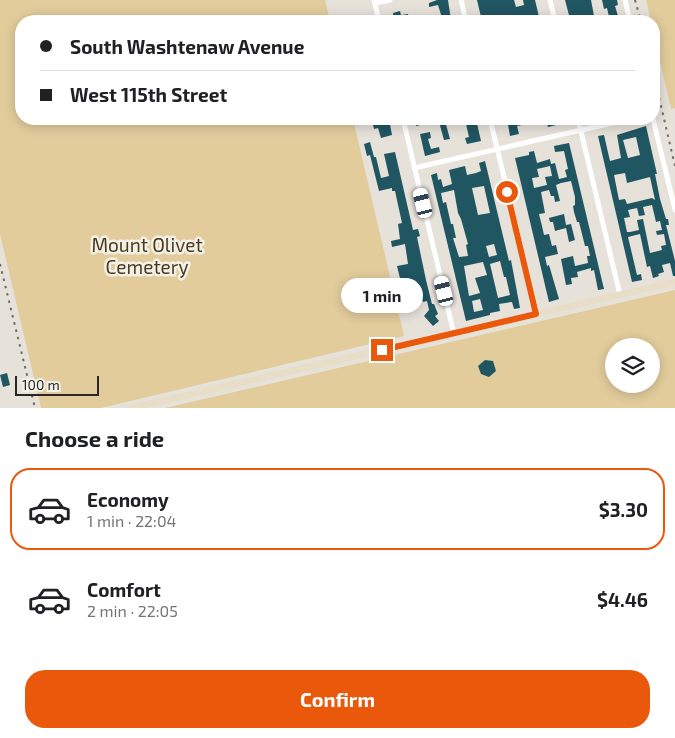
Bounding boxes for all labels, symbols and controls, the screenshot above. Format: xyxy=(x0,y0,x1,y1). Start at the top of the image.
text: South Washtenaw Avenue xyxy=(70,35,304,58)
text: West 115th Street xyxy=(70,83,227,106)
route start xyxy=(496,181,518,203)
car xyxy=(412,187,433,219)
park label: Mount Olivet Cemetery xyxy=(91,233,203,278)
car xyxy=(433,275,454,307)
callout: 1 min xyxy=(341,278,423,312)
text: 1 min xyxy=(363,286,401,305)
map controls xyxy=(605,338,660,393)
button: layers xyxy=(605,338,660,393)
route end xyxy=(371,339,393,361)
scale bar xyxy=(15,373,99,396)
text: 100 m xyxy=(22,376,60,393)
text: Choose a ride xyxy=(25,425,164,451)
icon: car xyxy=(27,487,72,532)
text: Economy xyxy=(87,488,169,511)
text: $3.30 xyxy=(599,498,648,521)
text: 1 min · 22:04 xyxy=(87,511,176,530)
icon: car xyxy=(27,577,72,622)
text: Comfort xyxy=(87,578,161,601)
text: $4.46 xyxy=(597,588,648,611)
text: 2 min · 22:05 xyxy=(87,601,178,620)
button: Confirm xyxy=(25,670,650,728)

